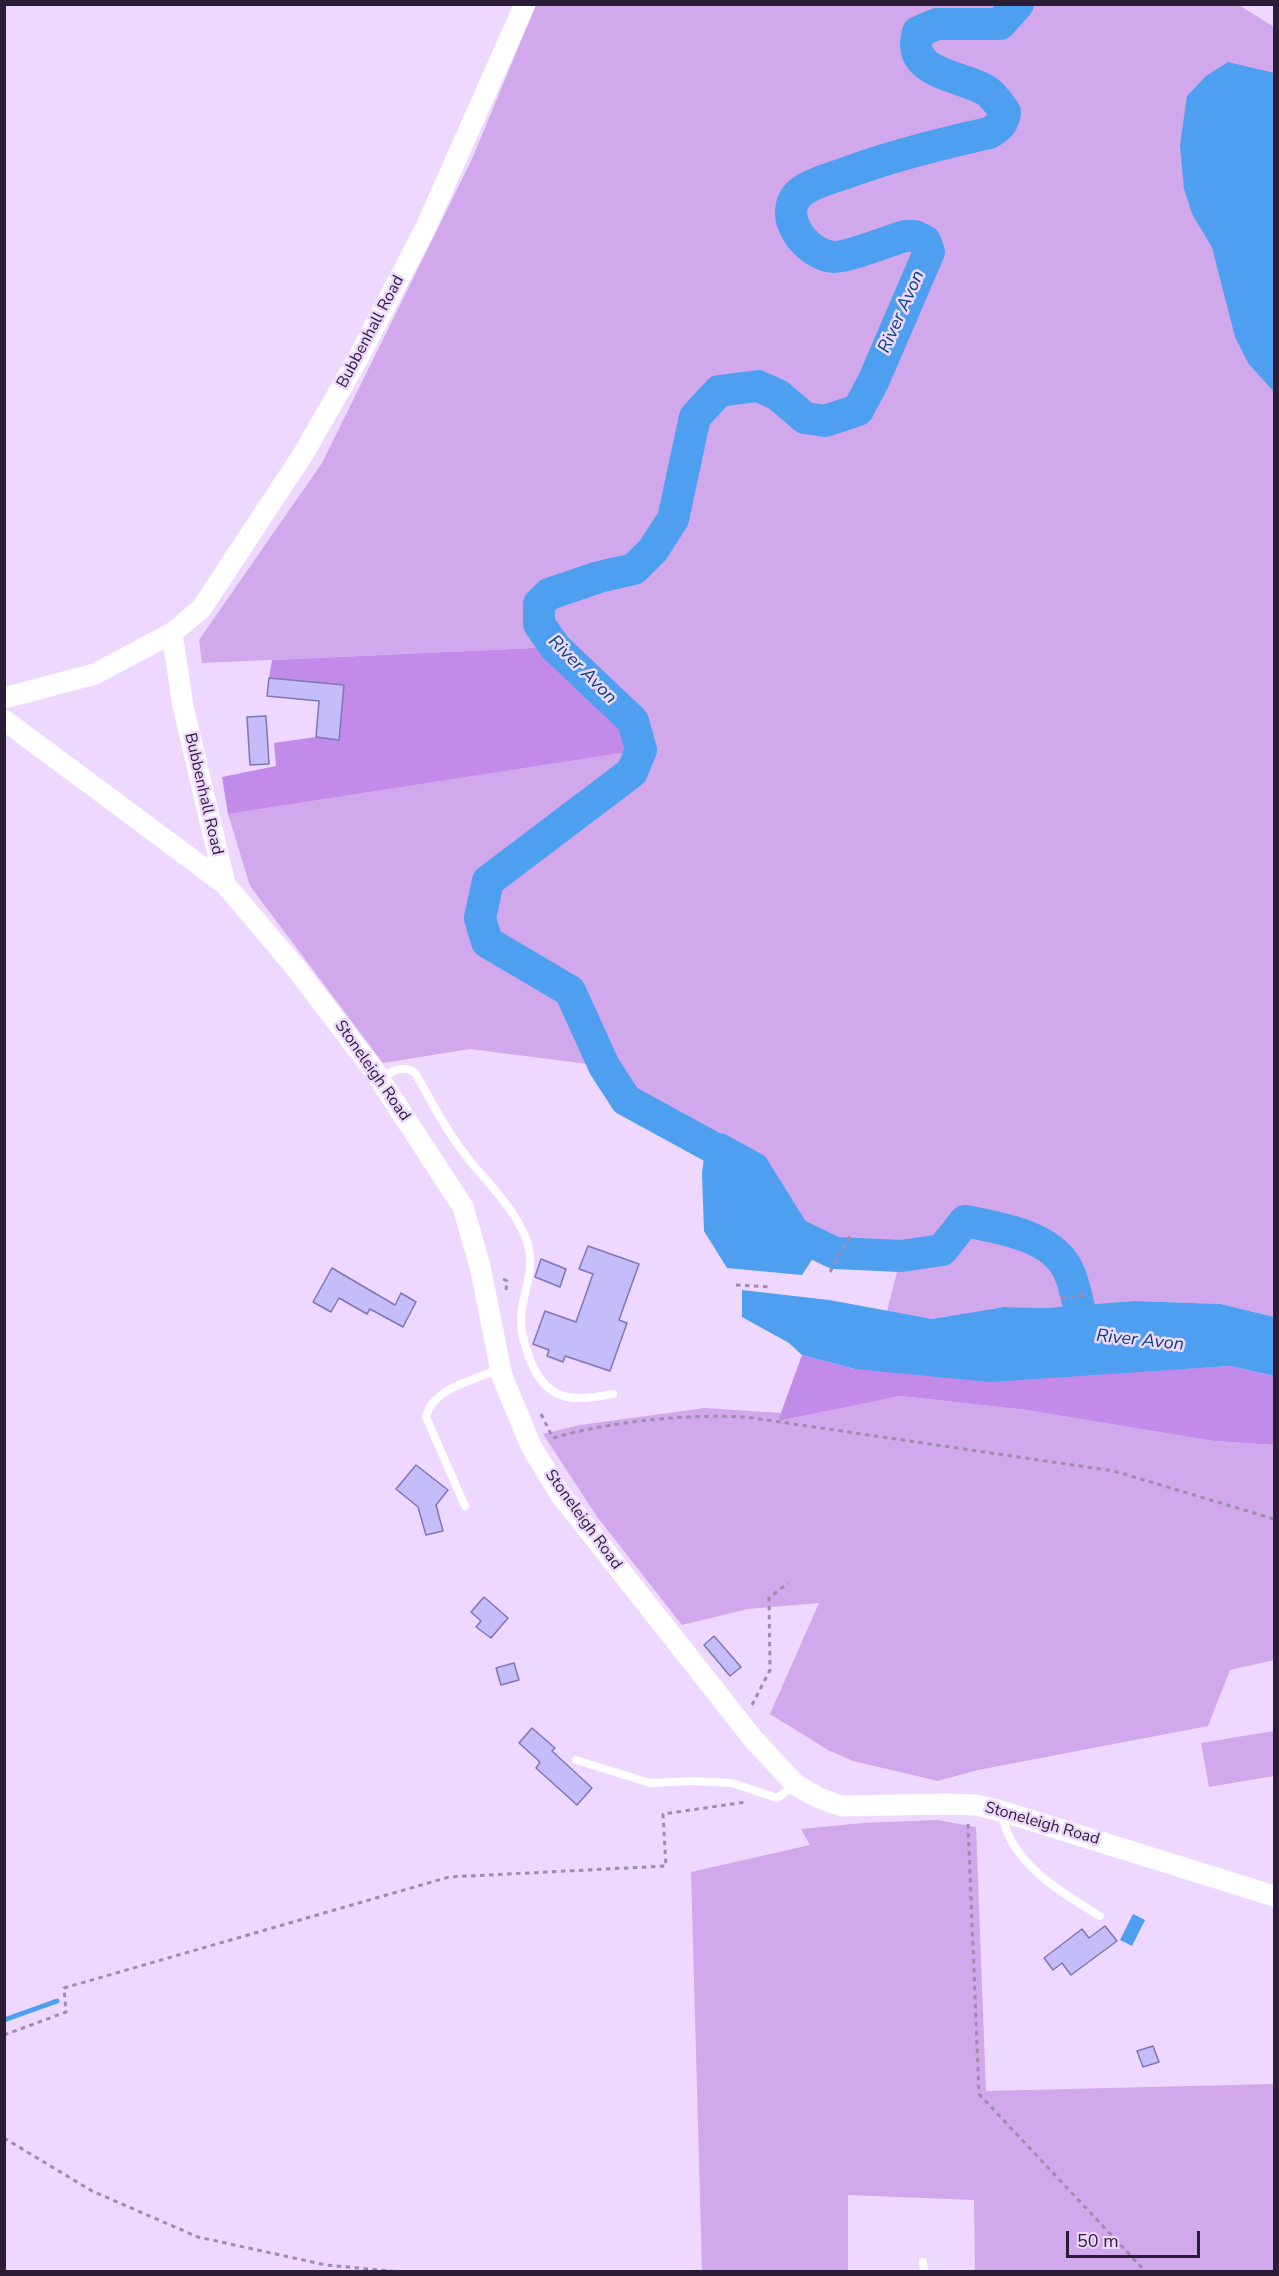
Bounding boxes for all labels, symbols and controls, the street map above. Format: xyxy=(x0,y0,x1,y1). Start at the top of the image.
water label: River Avon xyxy=(874,267,930,357)
street label: Bubbenhall Road xyxy=(333,273,409,391)
water label: River Avon xyxy=(543,631,621,709)
street label: Bubbenhall Road xyxy=(180,731,226,857)
street label: Stoneleigh Road xyxy=(330,1017,414,1125)
water label: River Avon xyxy=(1095,1326,1185,1356)
street label: Stoneleigh Road xyxy=(540,1466,626,1574)
street label: Stoneleigh Road xyxy=(982,1798,1102,1850)
scale bar xyxy=(1069,2219,1202,2257)
text: 50 m xyxy=(1077,2229,1119,2253)

